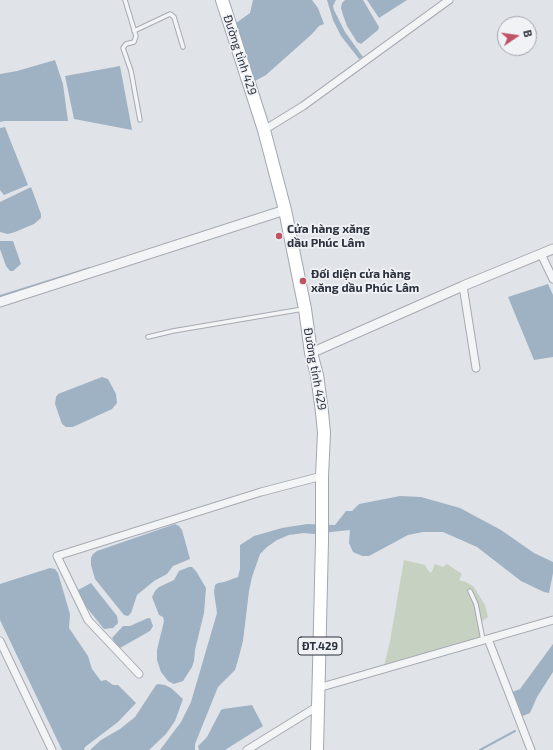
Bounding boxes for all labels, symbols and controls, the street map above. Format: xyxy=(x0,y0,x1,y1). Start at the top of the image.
street label: Đường tỉnh 429 xyxy=(220,13,260,97)
north arrow xyxy=(497,16,537,56)
text: B xyxy=(521,29,535,38)
place label: Cửa hàng xăng dầu Phúc Lâm xyxy=(287,222,370,250)
marker: Cửa hàng xăng dầu Phúc Lâm xyxy=(274,231,284,241)
place label: Đối diện cửa hàng xăng dầu Phúc Lâm xyxy=(311,267,419,295)
marker: Đối diện cửa hàng xăng dầu Phúc Lâm xyxy=(298,276,308,286)
street label: Đường tỉnh 429 xyxy=(301,327,329,411)
road number: ĐT.429 xyxy=(298,637,342,655)

